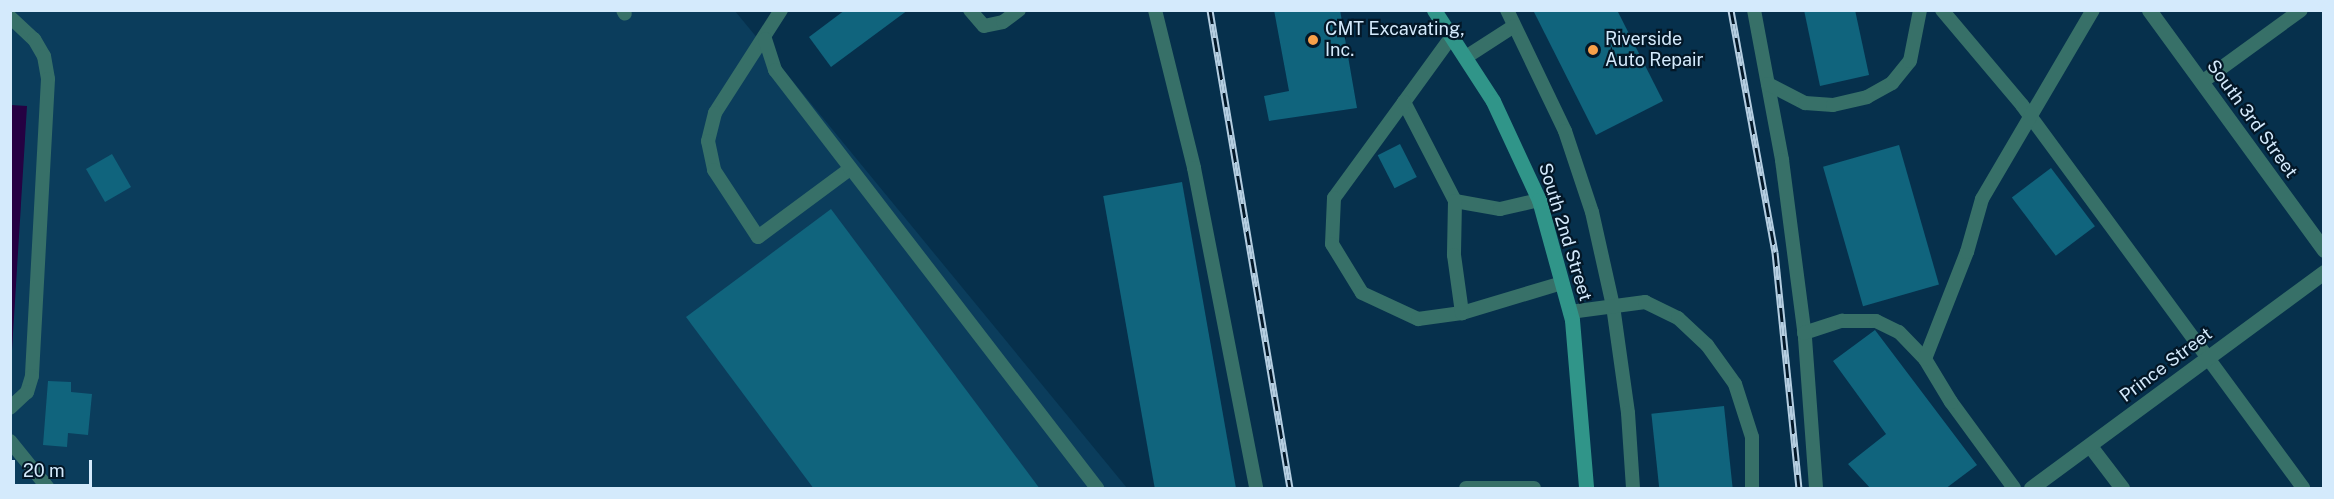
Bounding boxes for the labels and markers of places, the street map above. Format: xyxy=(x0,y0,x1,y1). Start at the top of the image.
place label: CMT Excavating, Inc. xyxy=(1325,19,1464,62)
place label: Riverside Auto Repair xyxy=(1605,29,1704,72)
marker: CMT Excavating, Inc. xyxy=(1306,33,1320,47)
marker: Riverside Auto Repair xyxy=(1586,43,1600,57)

